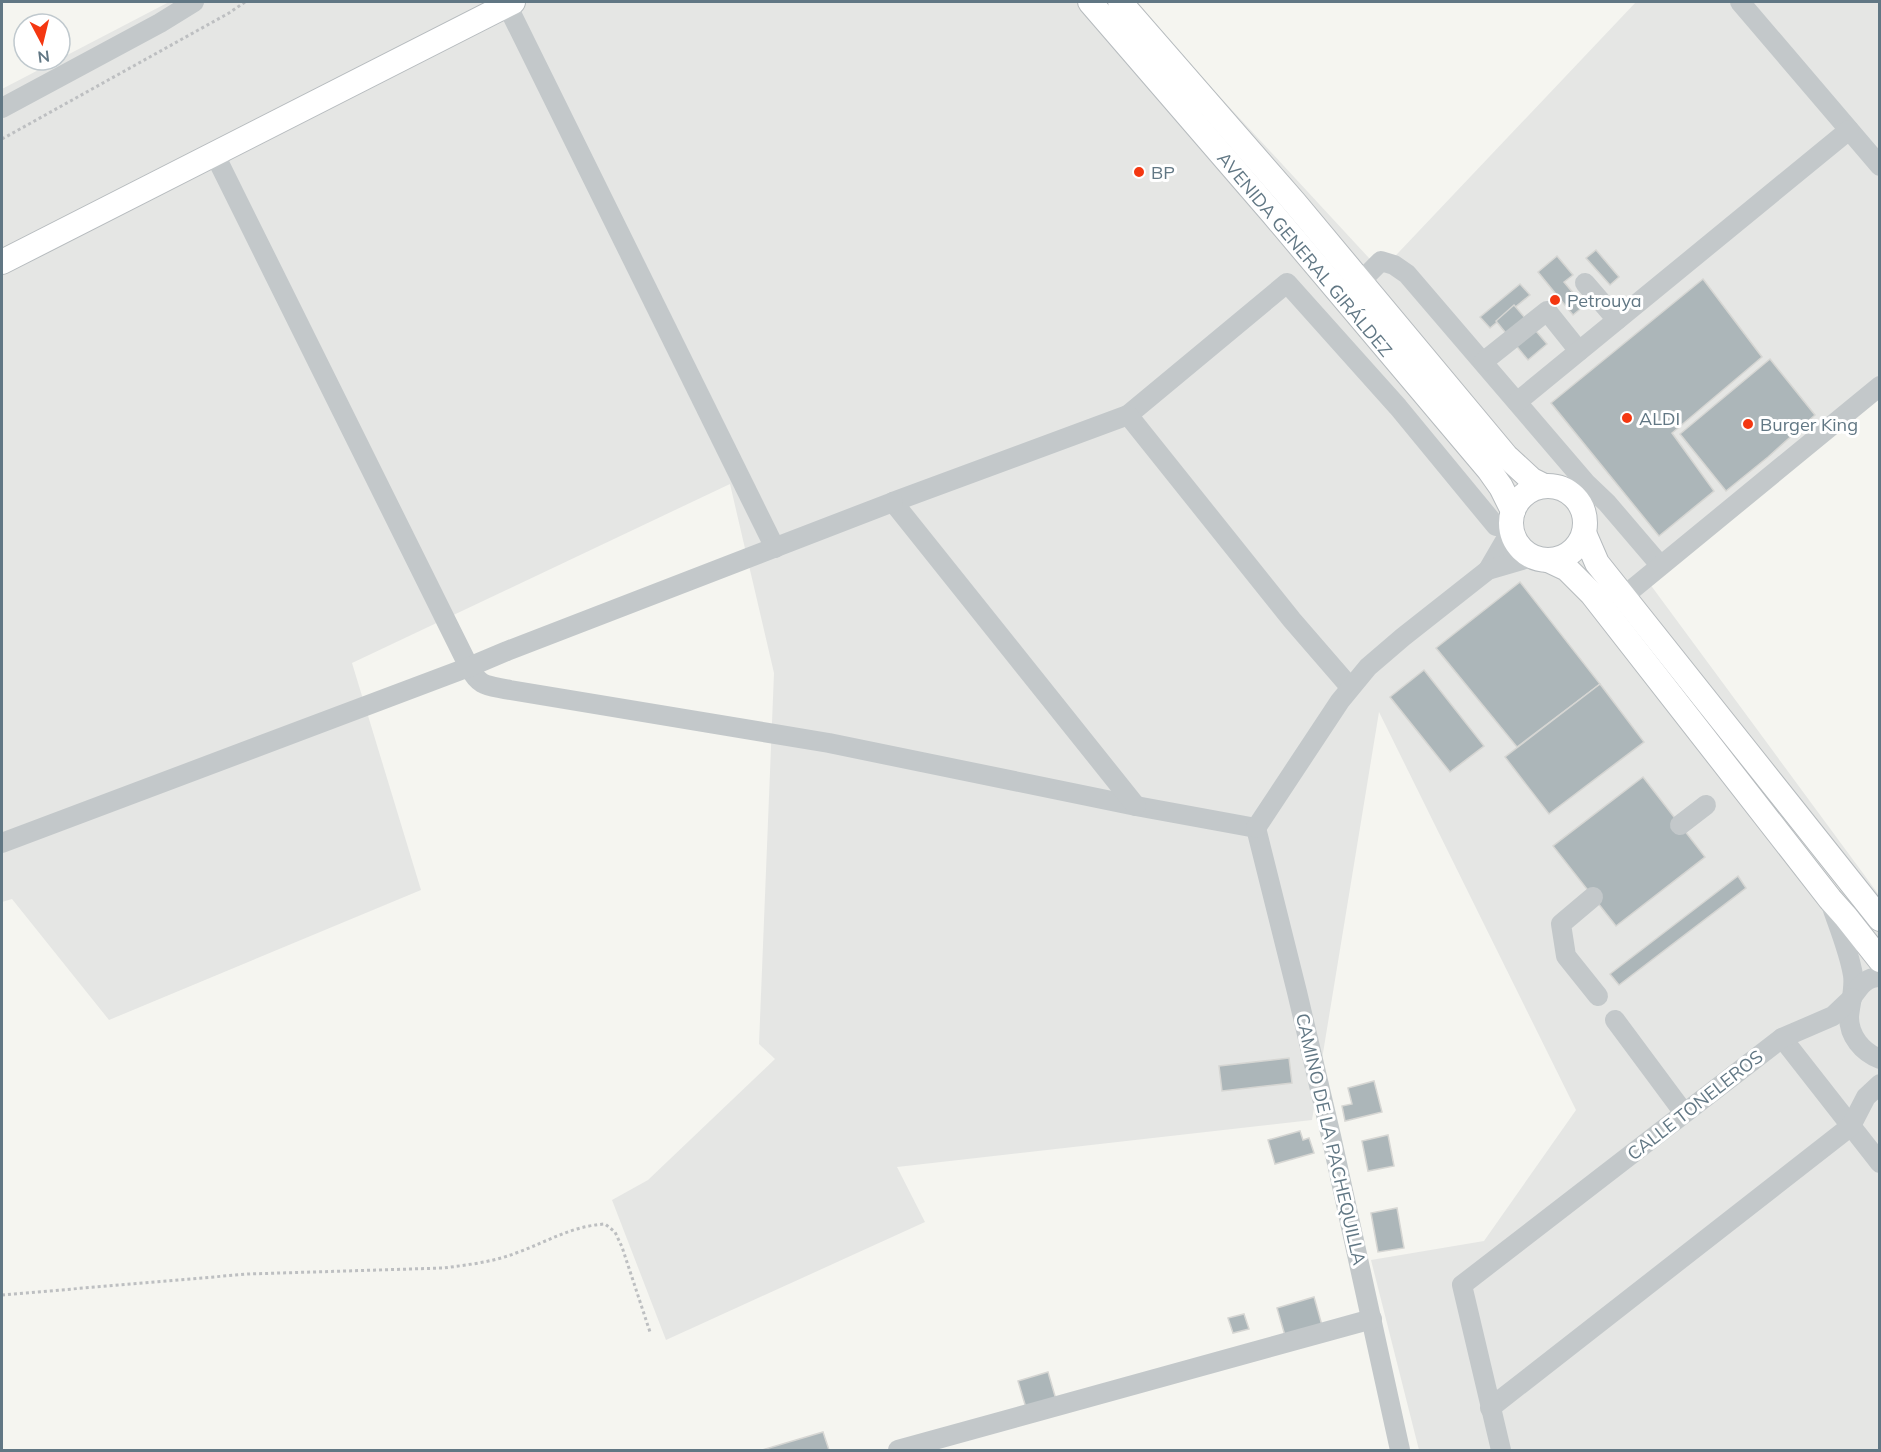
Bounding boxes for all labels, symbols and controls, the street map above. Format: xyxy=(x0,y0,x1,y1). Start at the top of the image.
north arrow xyxy=(12,12,72,72)
text: N xyxy=(37,46,51,68)
street label: AVENIDA GENERAL GIRÁLDEZ xyxy=(1213,147,1398,361)
place label: BP xyxy=(1151,161,1175,184)
marker: BP xyxy=(1132,165,1146,179)
place label: Petrouya xyxy=(1567,289,1642,312)
marker: Petrouya xyxy=(1548,293,1562,307)
place label: ALDI xyxy=(1639,407,1680,430)
marker: ALDI xyxy=(1620,411,1634,425)
place label: Burger King xyxy=(1760,413,1858,436)
marker: Burger King xyxy=(1741,417,1755,431)
street label: CAMINO DE LA PACHEQUILLA xyxy=(1291,1011,1371,1267)
street label: CALLE TONELEROS xyxy=(1623,1045,1767,1165)

